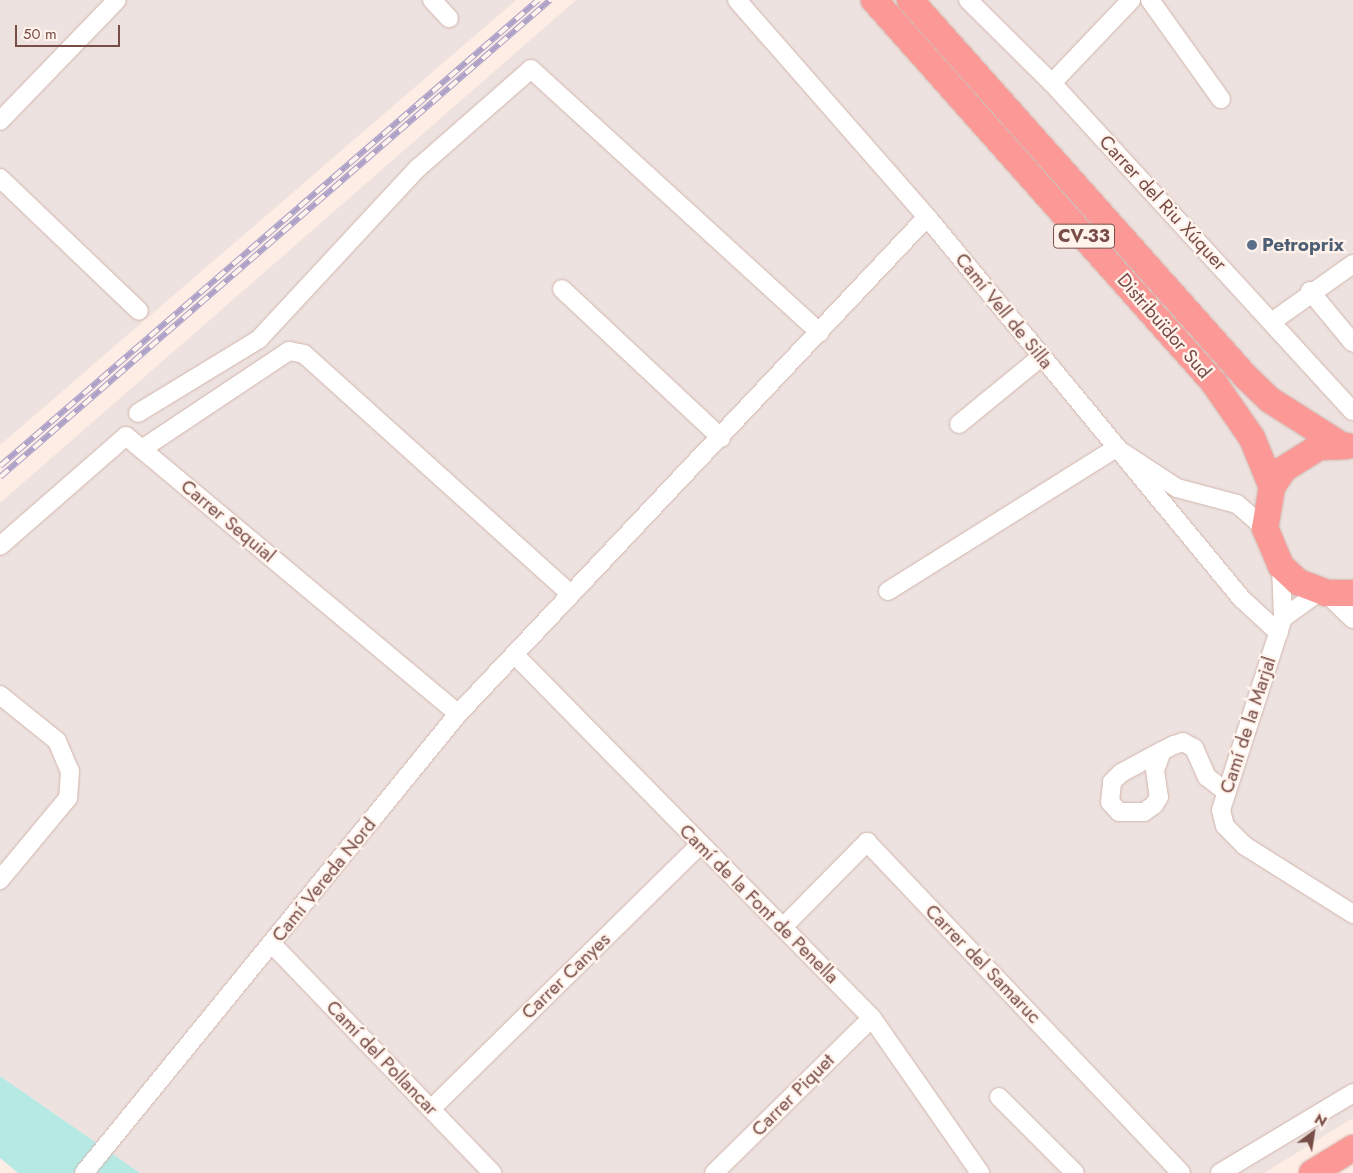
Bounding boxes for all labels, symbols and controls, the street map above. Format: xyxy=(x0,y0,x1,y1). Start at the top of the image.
scale bar xyxy=(18,15,122,47)
text: 50 m xyxy=(23,23,57,45)
street label: Carrer del Riu Xúquer xyxy=(1094,131,1232,275)
road number: CV-33 xyxy=(1053,220,1115,252)
place label: Petroprix xyxy=(1262,234,1344,256)
marker: Petroprix xyxy=(1246,239,1258,251)
street label: Camí Vell de Silla xyxy=(950,248,1058,374)
street label: Distribuïdor Sud xyxy=(1112,269,1216,383)
street label: Carrer Sequial xyxy=(176,475,280,567)
street label: Camí de la Marjal xyxy=(1215,654,1281,796)
street label: Camí Vereda Nord xyxy=(267,814,381,946)
street label: Camí de la Font de Penella xyxy=(674,819,844,989)
street label: Carrer del Samaruc xyxy=(920,900,1046,1028)
street label: Carrer Canyes xyxy=(517,928,615,1024)
street label: Camí del Pollancar xyxy=(321,996,443,1120)
street label: Carrer Piquet xyxy=(747,1049,839,1141)
north arrow xyxy=(1288,1108,1338,1158)
text: N xyxy=(1311,1109,1331,1132)

